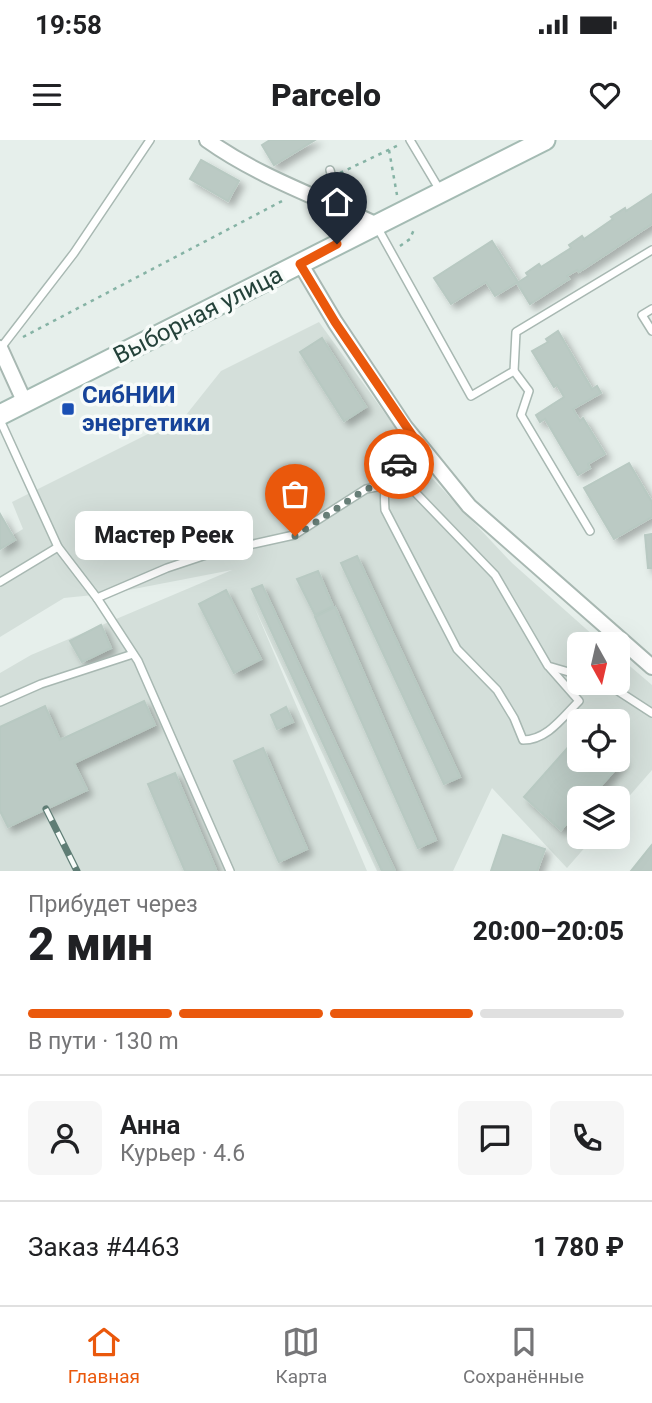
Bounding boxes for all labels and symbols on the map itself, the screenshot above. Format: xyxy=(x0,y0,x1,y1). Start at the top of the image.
pin xyxy=(307,172,367,244)
street label: Выборная улица xyxy=(109,260,287,370)
place label: СибНИИ энергетики xyxy=(82,381,210,437)
marker: СибНИИ энергетики xyxy=(60,401,76,417)
courier xyxy=(364,429,434,499)
pin xyxy=(265,464,325,536)
callout: Мастер Реек xyxy=(75,512,253,560)
north arrow xyxy=(567,632,630,695)

